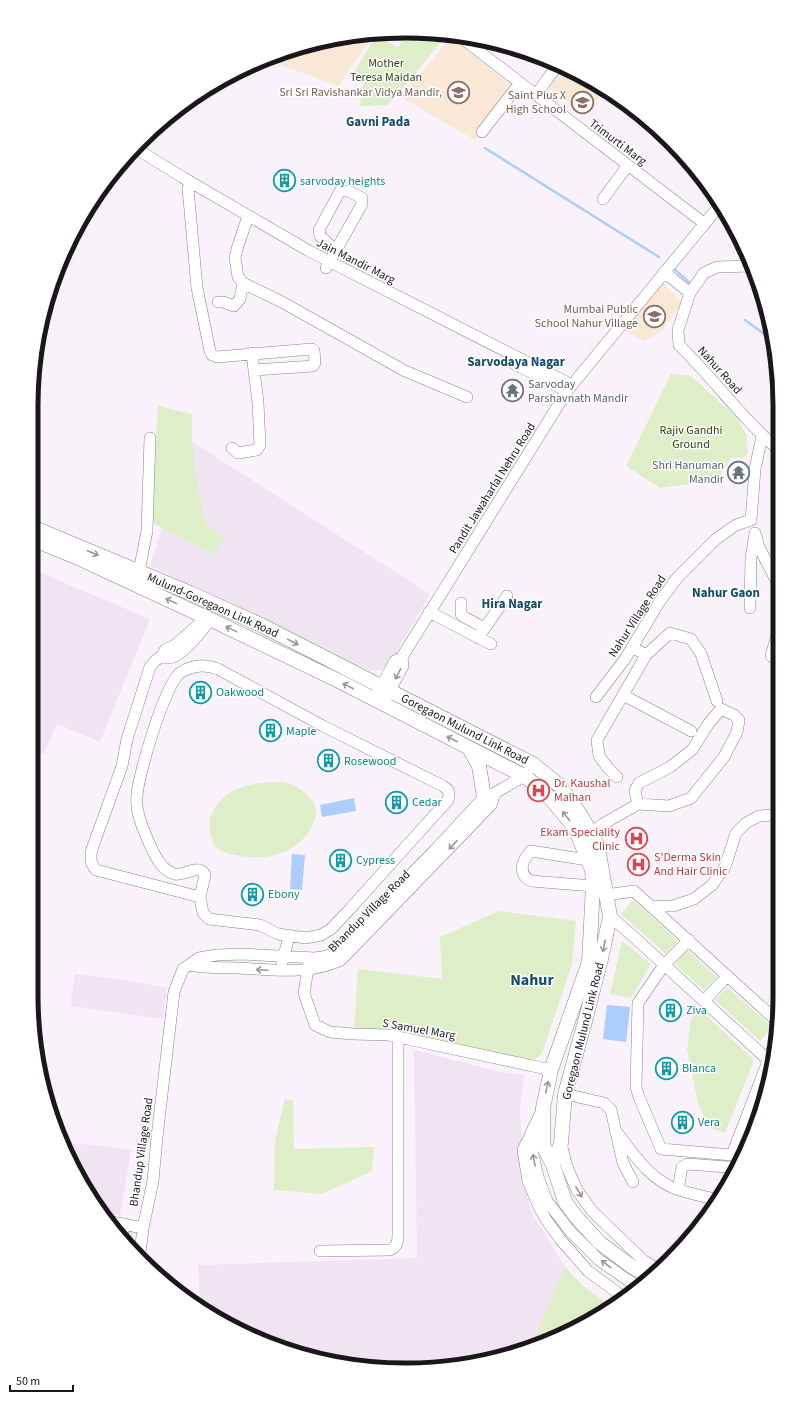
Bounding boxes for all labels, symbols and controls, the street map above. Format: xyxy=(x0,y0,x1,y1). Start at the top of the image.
park label: Mother Teresa Maidan xyxy=(350,55,422,86)
school or university icon: Sri Sri Ravishankar Vidya Mandir, xyxy=(445,79,471,105)
place label: Sri Sri Ravishankar Vidya Mandir, xyxy=(279,84,442,101)
place label: Saint Pius X High School xyxy=(506,87,566,118)
school or university icon: Saint Pius X High School xyxy=(569,89,595,115)
district label: Gavni Pada xyxy=(346,113,410,131)
street label: Trimurti Marg xyxy=(585,115,650,170)
building icon: sarvoday heights xyxy=(271,168,297,194)
place label: sarvoday heights xyxy=(300,173,385,190)
street label: Jain Mandir Marg xyxy=(314,234,398,289)
place label: Mumbai Public School Nahur Village xyxy=(535,301,639,332)
school or university icon: Mumbai Public School Nahur Village xyxy=(641,303,667,329)
street label: Nahur Road xyxy=(694,343,746,398)
district label: Sarvodaya Nagar xyxy=(467,353,566,371)
place label: Sarvoday Parshavnath Mandir xyxy=(528,376,629,407)
temple icon: Sarvoday Parshavnath Mandir xyxy=(500,378,526,404)
street label: Pandit Jawaharlal Nehru Road xyxy=(445,419,540,557)
park label: Rajiv Gandhi Ground xyxy=(660,422,722,453)
place label: Shri Hanuman Mandir xyxy=(652,457,725,488)
temple icon: Shri Hanuman Mandir xyxy=(726,459,752,485)
one-way arrow xyxy=(87,550,99,557)
street label: Mulund-Goregaon Link Road xyxy=(144,569,281,642)
street label: Nahur Village Road xyxy=(604,572,670,661)
district label: Nahur Gaon xyxy=(692,584,760,602)
district label: Hira Nagar xyxy=(482,595,543,613)
one-way arrow xyxy=(165,597,177,604)
one-way arrow xyxy=(225,625,237,632)
one-way arrow xyxy=(287,639,299,646)
one-way arrow xyxy=(394,668,401,680)
building icon: Oakwood xyxy=(187,679,213,705)
one-way arrow xyxy=(342,681,354,689)
place label: Oakwood xyxy=(216,684,264,701)
street label: Goregaon Mulund Link Road xyxy=(398,690,531,769)
building icon: Maple xyxy=(257,718,283,744)
place label: Maple xyxy=(286,723,316,740)
one-way arrow xyxy=(446,735,458,742)
building icon: Rosewood xyxy=(316,748,342,774)
place label: Rosewood xyxy=(344,753,396,770)
place label: Dr. Kaushal Malhan xyxy=(554,775,610,806)
hospital icon: Dr. Kaushal Malhan xyxy=(525,777,551,803)
building icon: Cedar xyxy=(383,789,409,815)
place label: Cedar xyxy=(412,794,443,811)
one-way arrow xyxy=(561,811,570,822)
place label: Ekam Speciality Clinic xyxy=(540,824,621,855)
hospital icon: Ekam Speciality Clinic xyxy=(623,826,649,852)
one-way arrow xyxy=(448,840,458,850)
building icon: Cypress xyxy=(328,847,354,873)
place label: S'Derma Skin And Hair Clinic xyxy=(654,849,728,880)
hospital icon: S'Derma Skin And Hair Clinic xyxy=(626,851,652,877)
place label: Cypress xyxy=(356,852,395,869)
street label: Bhandup Village Road xyxy=(325,867,414,956)
building icon: Ebony xyxy=(239,881,265,907)
place label: Ebony xyxy=(268,886,300,903)
one-way arrow xyxy=(599,939,607,952)
street label: Goregaon Mulund Link Road xyxy=(558,961,609,1102)
one-way arrow xyxy=(256,966,269,973)
district label: Nahur xyxy=(510,969,554,991)
building icon: Ziva xyxy=(657,997,683,1023)
place label: Ziva xyxy=(686,1002,707,1019)
street label: S Samuel Marg xyxy=(381,1015,457,1044)
building icon: Blanca xyxy=(654,1055,680,1081)
place label: Blanca xyxy=(682,1060,716,1077)
one-way arrow xyxy=(544,1080,552,1093)
street label: Bhandup Village Road xyxy=(125,1097,158,1208)
building icon: Vera xyxy=(669,1109,695,1135)
place label: Vera xyxy=(698,1114,720,1131)
one-way arrow xyxy=(530,1154,538,1167)
one-way arrow xyxy=(575,1186,583,1197)
one-way arrow xyxy=(600,1260,611,1269)
scale bar xyxy=(10,1367,73,1393)
text: 50 m xyxy=(16,1373,40,1390)

